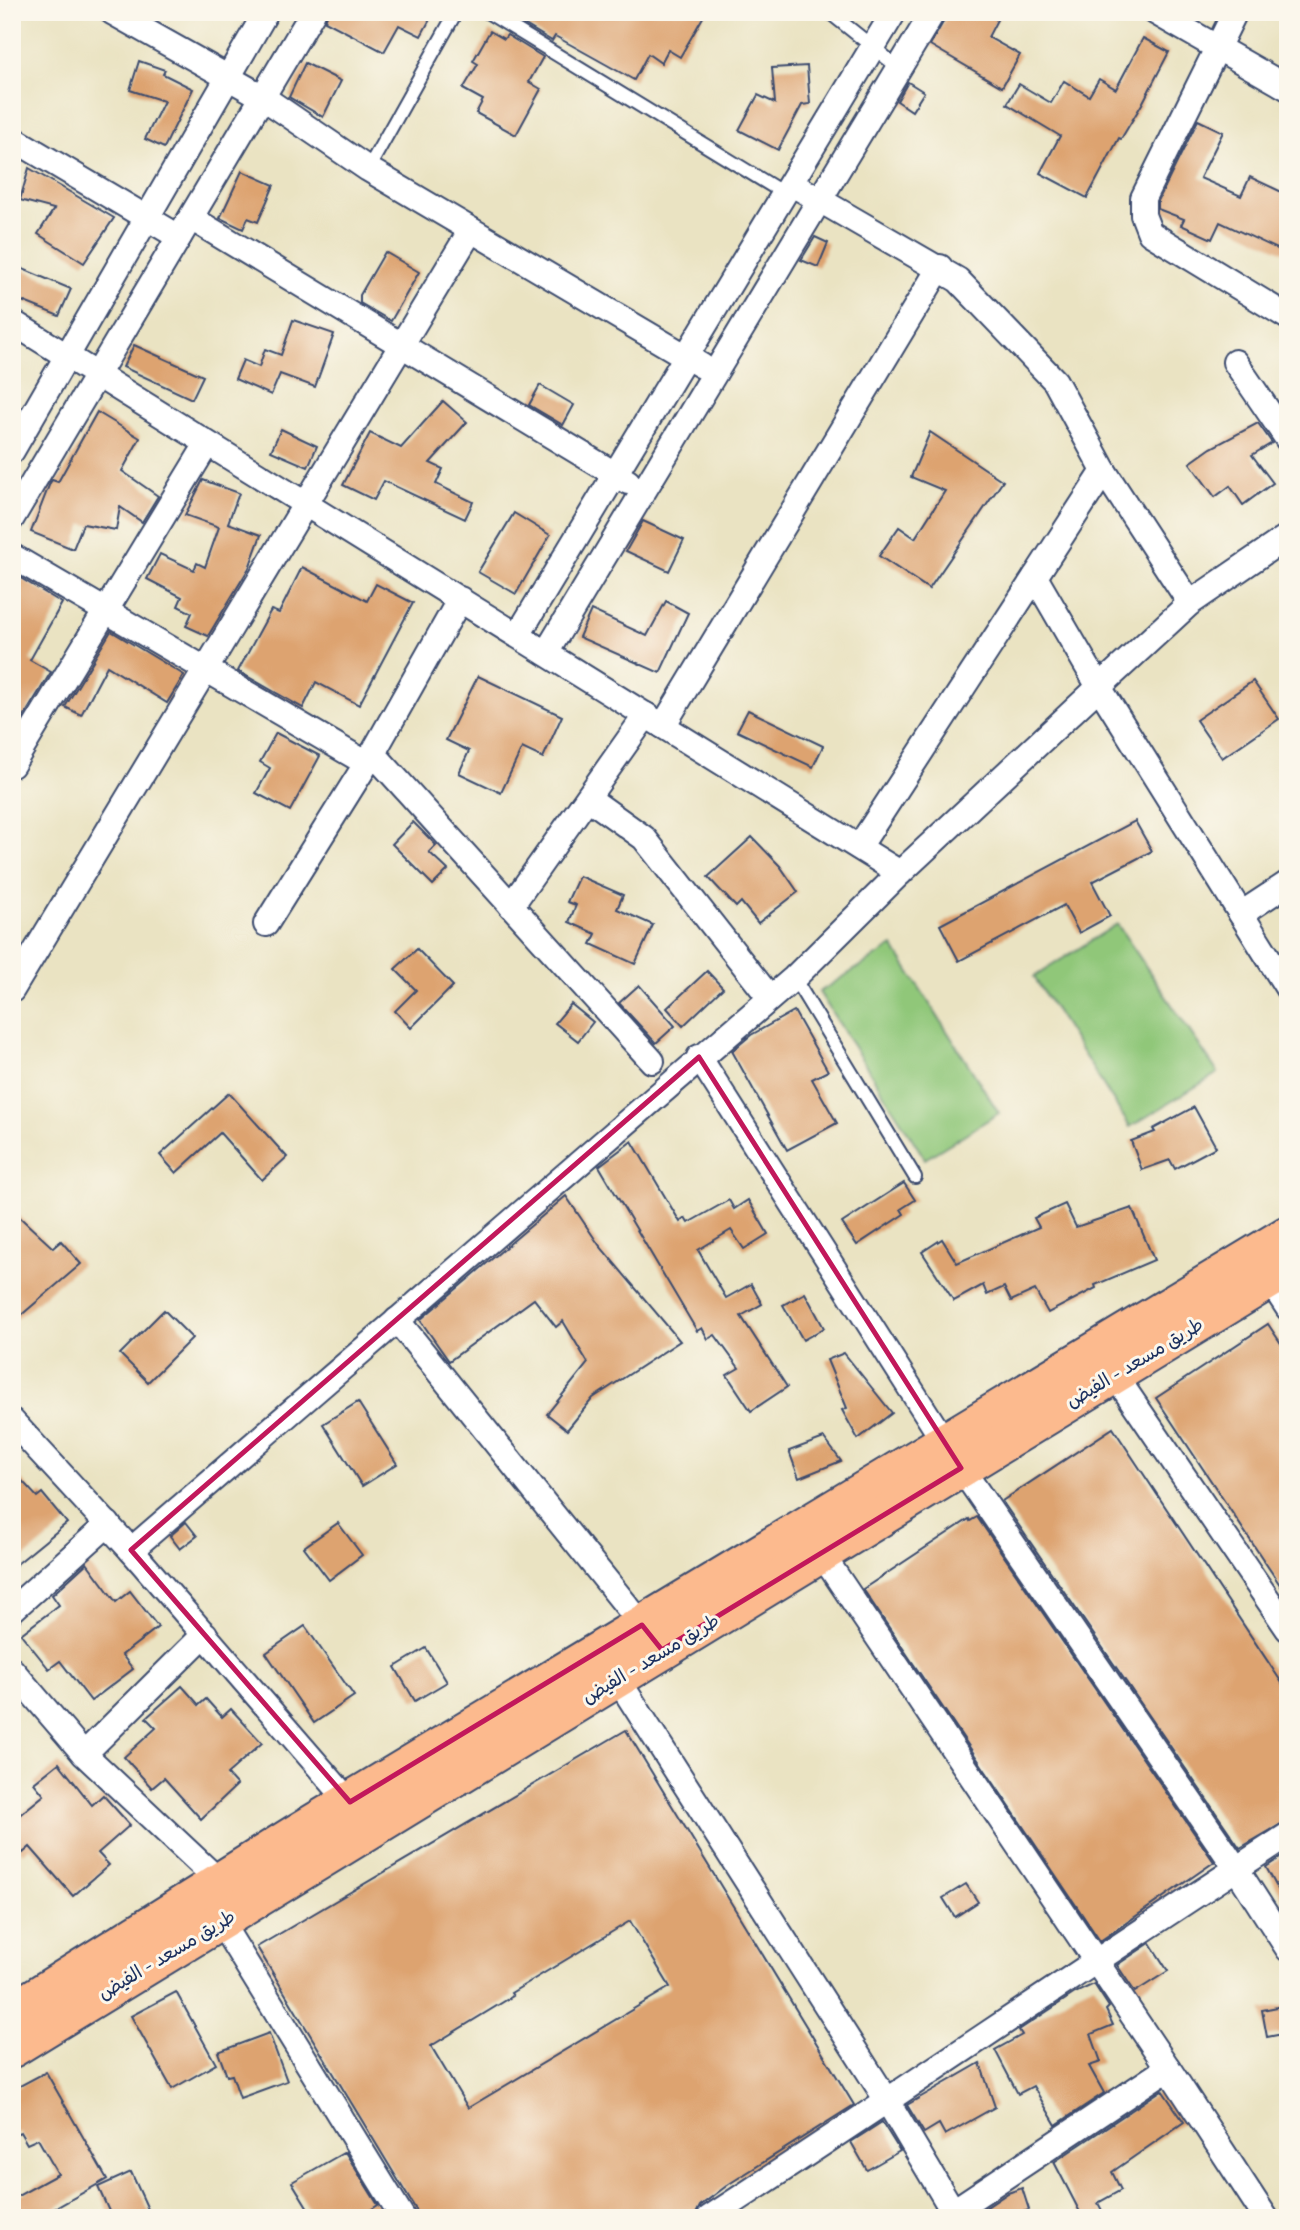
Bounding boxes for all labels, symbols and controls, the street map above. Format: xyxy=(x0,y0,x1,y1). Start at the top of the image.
street label: طريق مسعد - الفيض xyxy=(1061,1312,1207,1412)
street label: طريق مسعد - الفيض xyxy=(577,1608,723,1708)
street label: طريق مسعد - الفيض xyxy=(93,1904,239,2004)

